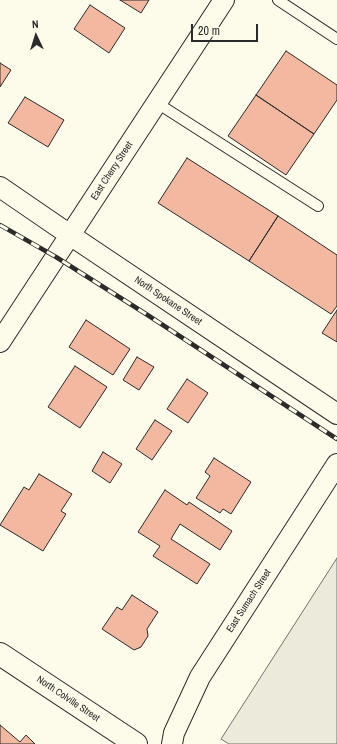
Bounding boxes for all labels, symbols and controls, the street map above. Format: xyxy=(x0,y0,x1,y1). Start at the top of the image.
north arrow xyxy=(16,16,56,56)
scale bar xyxy=(193,16,260,42)
text: N xyxy=(31,17,39,31)
text: 20 m xyxy=(198,23,220,39)
street label: East Cherry Street xyxy=(89,139,135,203)
street label: North Spokane Street xyxy=(132,274,204,328)
street label: East Sumach Street xyxy=(224,567,274,635)
street label: North Colville Street xyxy=(34,674,102,724)

